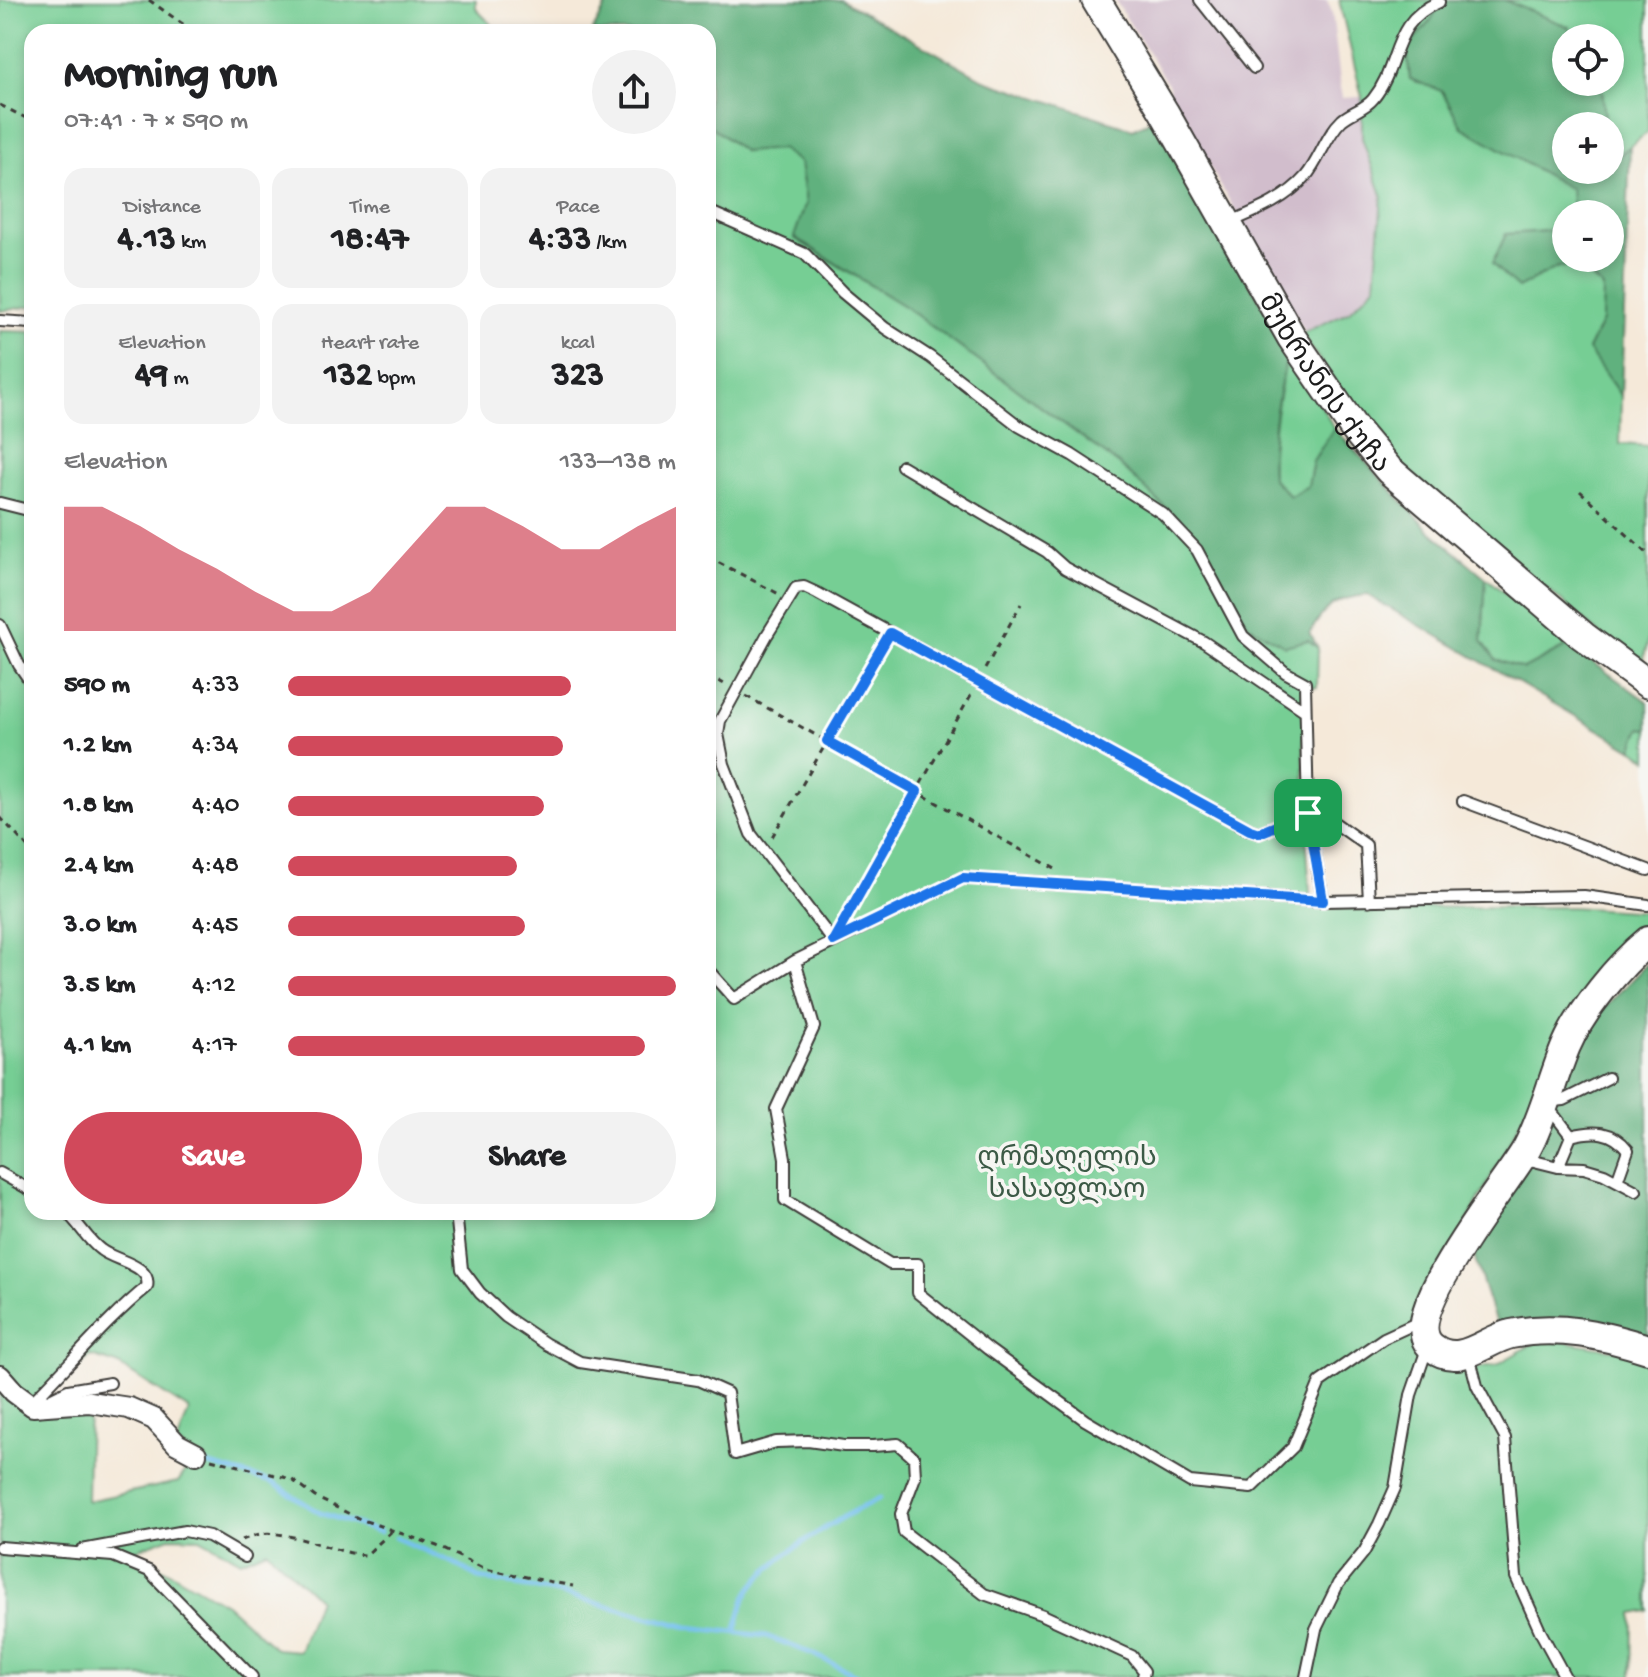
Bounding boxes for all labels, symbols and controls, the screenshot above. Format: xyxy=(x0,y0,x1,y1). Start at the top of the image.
map controls xyxy=(1552,24,1624,272)
button: locate xyxy=(1552,24,1624,96)
button: share xyxy=(592,50,676,134)
text: Morning run xyxy=(64,51,277,103)
text: 07:41 · 7 × 590 m xyxy=(64,107,248,138)
button: + xyxy=(1552,112,1624,184)
text: Distance xyxy=(123,195,201,221)
text: Time xyxy=(350,195,390,221)
text: Pace xyxy=(556,195,600,221)
button: − xyxy=(1552,200,1624,272)
text: 4.13 xyxy=(118,221,176,261)
text: 18:47 xyxy=(332,221,408,261)
text: 4:33 xyxy=(529,221,591,261)
text: km xyxy=(176,230,206,256)
text: /km xyxy=(591,230,627,256)
street label: მუხრანის ქუჩა xyxy=(1249,289,1396,481)
text: Elevation xyxy=(118,331,206,357)
text: Heart rate xyxy=(321,331,419,357)
text: kcal xyxy=(561,331,595,357)
text: 49 xyxy=(135,357,168,397)
text: 132 xyxy=(324,357,372,397)
text: 323 xyxy=(552,357,604,397)
text: m xyxy=(168,366,189,392)
text: bpm xyxy=(372,366,416,392)
text: Elevation xyxy=(64,448,167,479)
text: 133–138 m xyxy=(560,448,676,479)
text: 590 m xyxy=(64,671,130,702)
text: 4:33 xyxy=(192,671,239,702)
text: 1.2 km xyxy=(64,731,132,762)
text: 4:34 xyxy=(192,731,238,762)
pin xyxy=(1274,779,1342,847)
text: 1.8 km xyxy=(64,791,133,822)
text: 4:40 xyxy=(192,791,240,822)
icon: arrive xyxy=(1286,791,1330,835)
text: 2.4 km xyxy=(64,851,133,882)
text: 4:48 xyxy=(192,851,239,882)
text: 3.0 km xyxy=(64,911,137,942)
text: 4:45 xyxy=(192,911,238,942)
text: 3.5 km xyxy=(64,971,136,1002)
text: 4:12 xyxy=(192,971,236,1002)
text: 4.1 km xyxy=(64,1031,131,1062)
text: 4:17 xyxy=(192,1031,236,1062)
button: Save xyxy=(64,1112,362,1204)
button: Share xyxy=(378,1112,676,1204)
park label: ღრმაღელის სასაფლაო xyxy=(977,1143,1157,1208)

